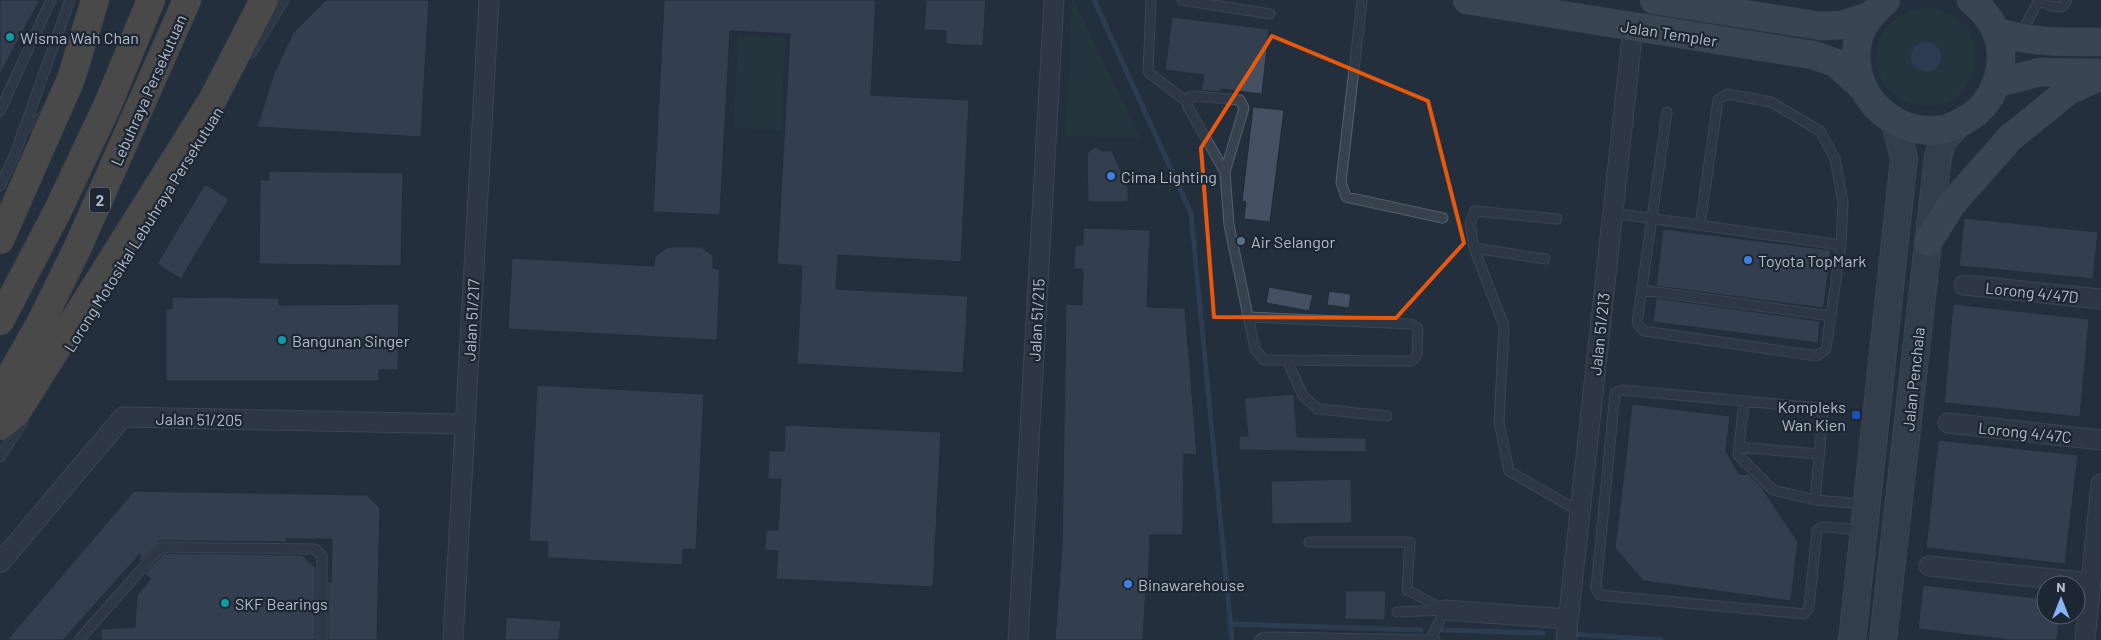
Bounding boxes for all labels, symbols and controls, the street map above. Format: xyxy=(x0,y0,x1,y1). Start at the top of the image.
street label: Lebuhraya Persekutuan xyxy=(106,11,190,169)
street label: Jalan Templer xyxy=(1619,16,1719,50)
place label: Wisma Wah Chan xyxy=(20,28,139,47)
marker: Wisma Wah Chan xyxy=(4,31,16,43)
street label: Lorong Motosikal Lebuhraya Persekutuan xyxy=(59,103,227,355)
place label: Cima Lighting xyxy=(1121,167,1217,186)
marker: Cima Lighting xyxy=(1105,170,1117,182)
road number: 2 xyxy=(90,188,110,212)
place label: Air Selangor xyxy=(1251,232,1335,251)
marker: Air Selangor xyxy=(1235,235,1247,247)
place label: Toyota TopMark xyxy=(1758,251,1866,270)
marker: Toyota TopMark xyxy=(1742,254,1754,266)
street label: Jalan 51/217 xyxy=(459,278,483,362)
street label: Jalan 51/215 xyxy=(1024,278,1048,362)
street label: Lorong 4/47D xyxy=(1984,278,2080,306)
street label: Jalan 51/213 xyxy=(1585,292,1613,376)
street label: Jalan Penchala xyxy=(1898,326,1928,432)
place label: Bangunan Singer xyxy=(292,331,410,350)
marker: Bangunan Singer xyxy=(276,334,288,346)
place label: Kompleks Wan Kien xyxy=(1778,397,1846,434)
street label: Jalan 51/205 xyxy=(155,409,243,429)
marker: Kompleks Wan Kien xyxy=(1850,409,1862,421)
street label: Lorong 4/47C xyxy=(1978,418,2072,446)
place label: Binawarehouse xyxy=(1138,575,1245,594)
north arrow xyxy=(2036,575,2086,625)
marker: Binawarehouse xyxy=(1122,578,1134,590)
text: N xyxy=(2056,578,2066,595)
place label: SKF Bearings xyxy=(235,594,328,613)
marker: SKF Bearings xyxy=(219,597,231,609)

